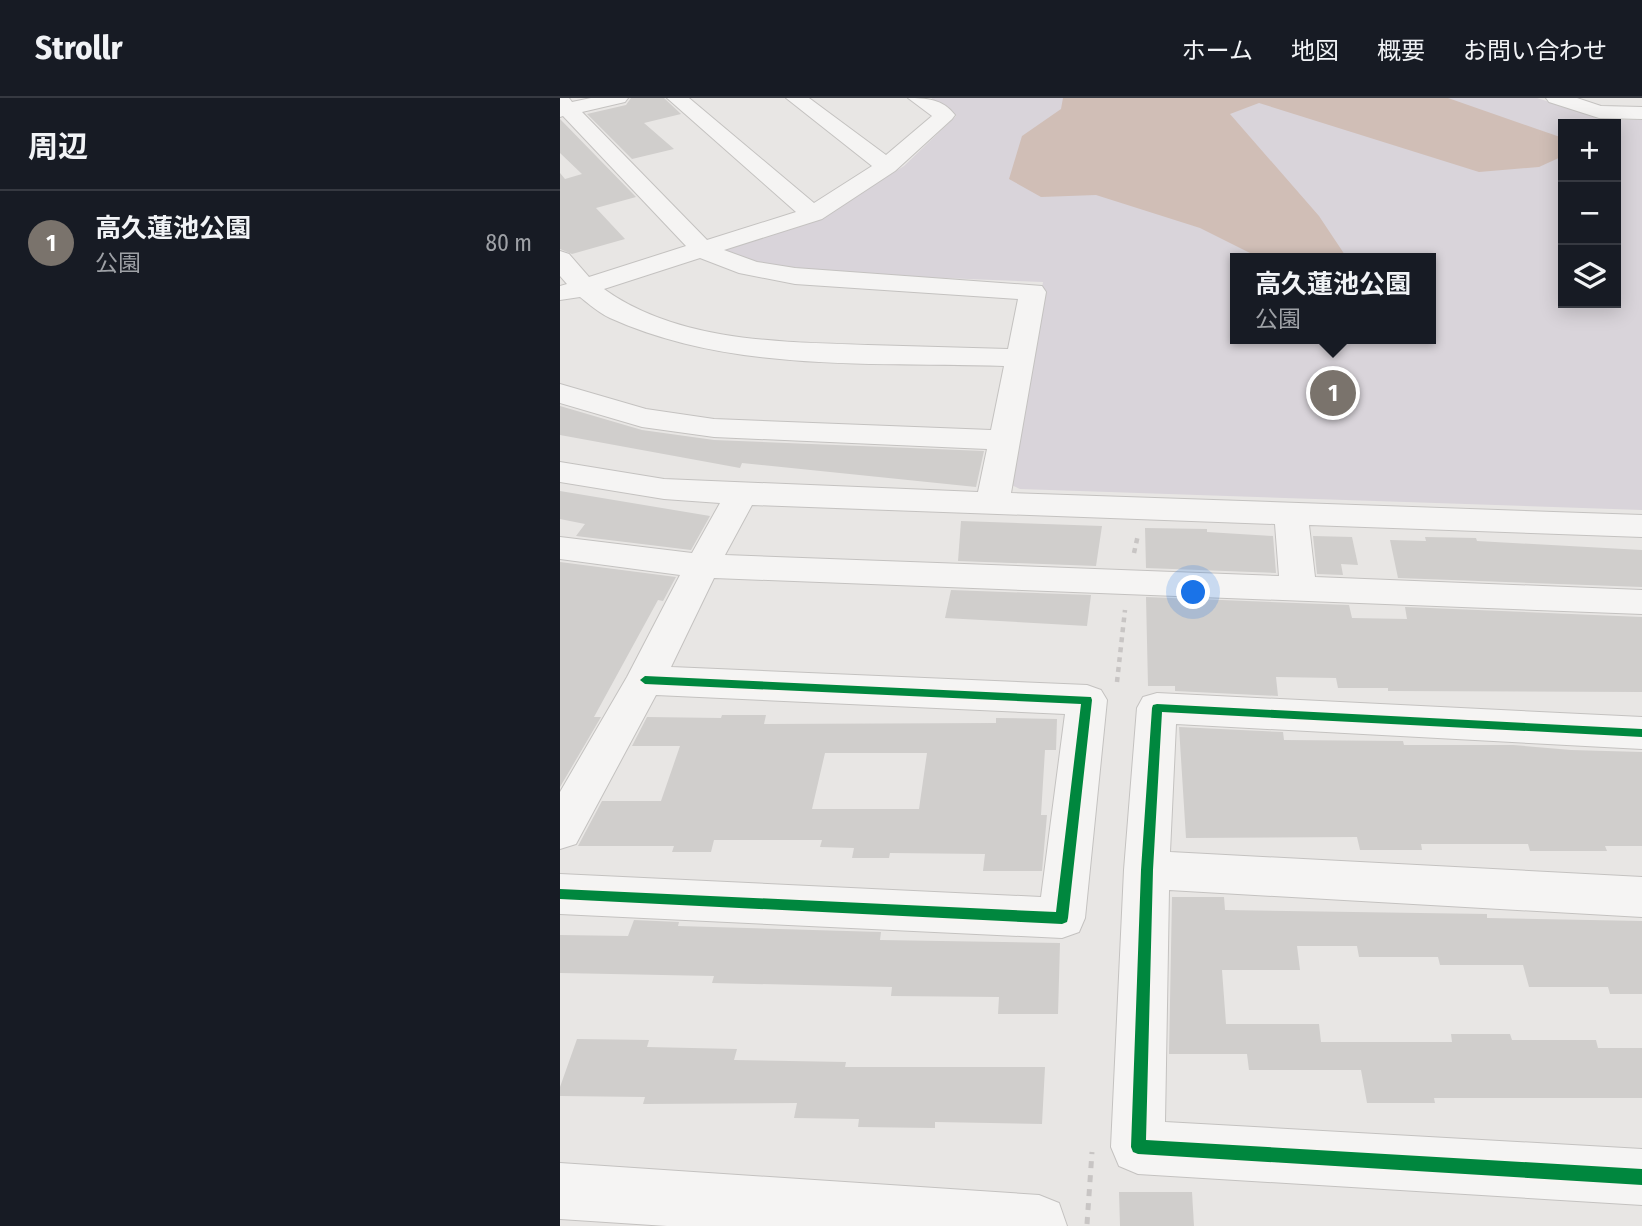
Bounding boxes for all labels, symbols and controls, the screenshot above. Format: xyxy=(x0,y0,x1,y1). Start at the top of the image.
text: Strollr xyxy=(35,28,123,68)
text: ホーム xyxy=(1182,37,1253,65)
text: 地図 xyxy=(1291,37,1339,65)
text: 概要 xyxy=(1377,37,1425,65)
text: お問い合わせ xyxy=(1463,37,1607,65)
map controls xyxy=(1558,119,1621,308)
button: + xyxy=(1558,119,1621,182)
text: 周辺 xyxy=(28,129,88,165)
button: − xyxy=(1558,182,1621,245)
text: 高久蓮池公園 xyxy=(95,213,251,244)
text: 1 xyxy=(46,229,56,257)
text: 80 m xyxy=(485,229,532,257)
button: layers xyxy=(1558,245,1621,308)
text: 公園 xyxy=(95,249,141,277)
popup xyxy=(1230,253,1436,344)
text: 高久蓮池公園 xyxy=(1255,269,1411,300)
text: 公園 xyxy=(1255,305,1301,333)
pin: 1 xyxy=(1310,367,1356,419)
your location xyxy=(1176,575,1210,609)

